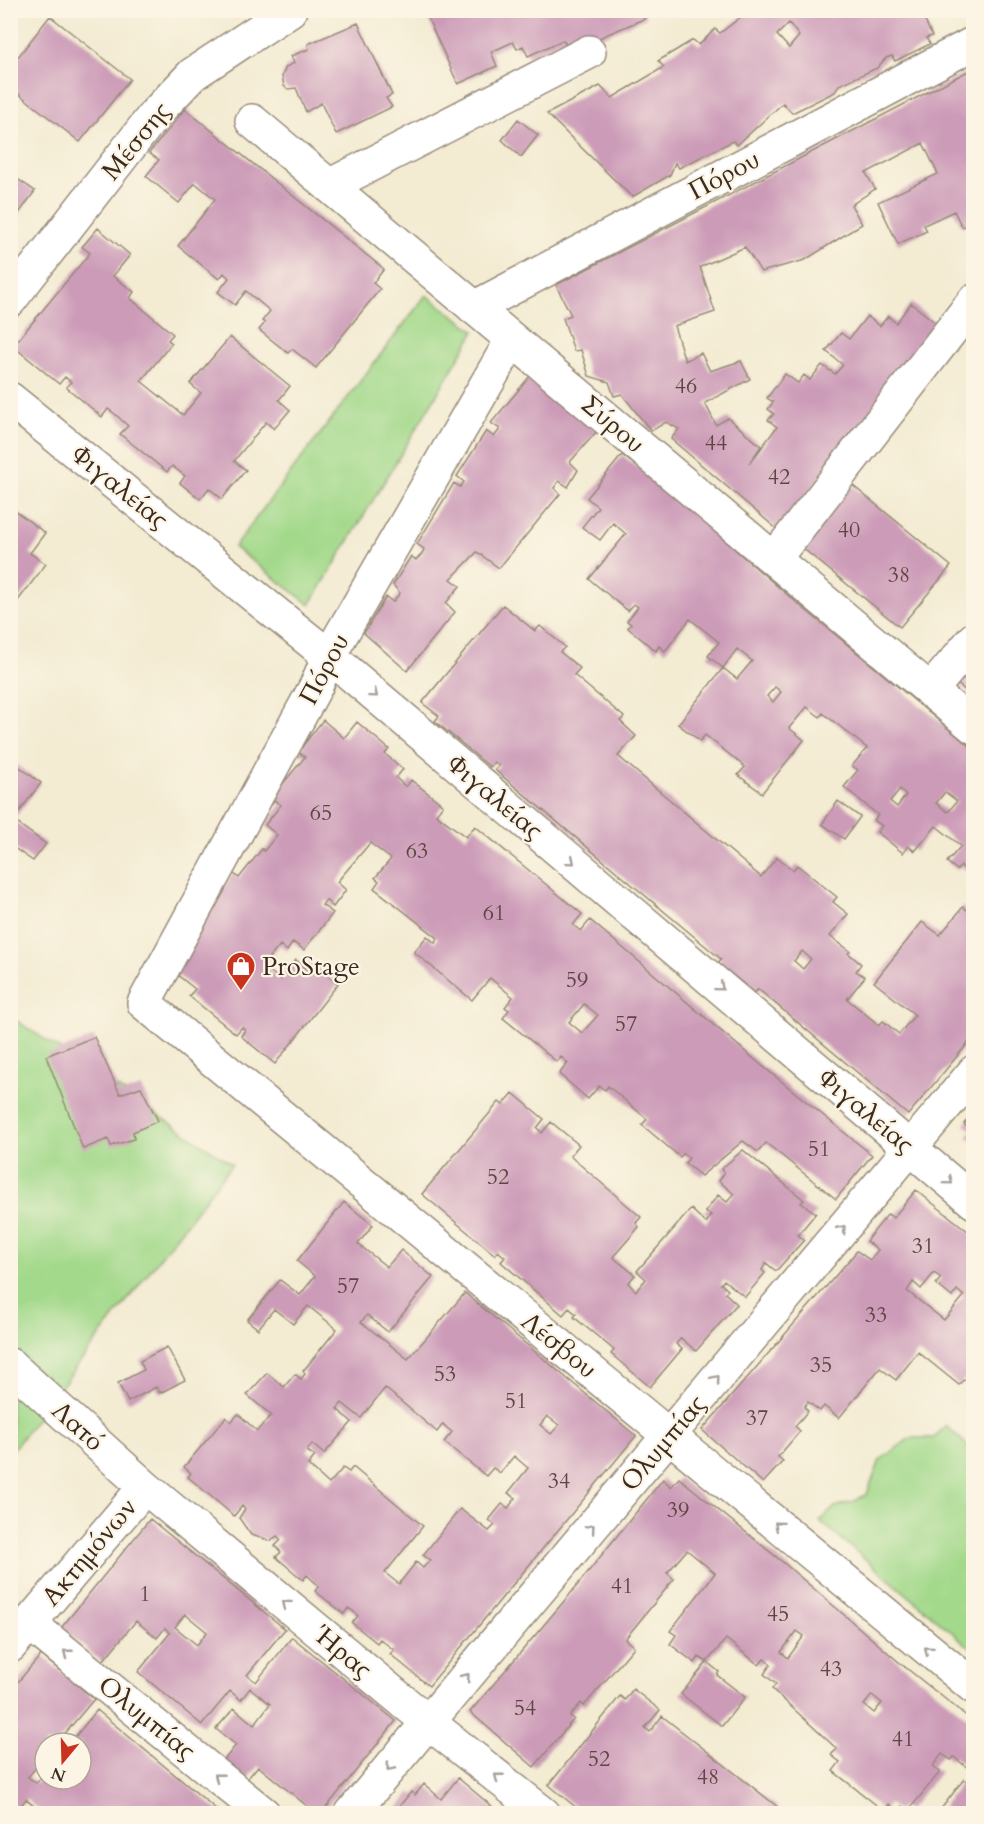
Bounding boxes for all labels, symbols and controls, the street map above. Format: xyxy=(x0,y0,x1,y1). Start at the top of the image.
street label: Μέσσης xyxy=(94,94,178,188)
street label: Πόρου xyxy=(682,142,766,208)
house number: 46 xyxy=(675,371,697,401)
street label: Σύρου xyxy=(574,387,652,461)
house number: 44 xyxy=(705,428,727,458)
street label: Φιγαλείας xyxy=(64,437,176,537)
house number: 42 xyxy=(768,462,790,492)
house number: 40 xyxy=(838,515,860,545)
house number: 38 xyxy=(888,560,910,590)
street label: Πόρου xyxy=(291,627,357,711)
one-way arrow xyxy=(367,687,378,698)
street label: Φιγαλείας xyxy=(440,747,550,847)
house number: 65 xyxy=(310,798,332,828)
house number: 63 xyxy=(406,836,428,866)
one-way arrow xyxy=(564,854,575,865)
house number: 61 xyxy=(483,898,505,928)
place label: ProStage xyxy=(262,949,360,984)
shop icon: ProStage xyxy=(225,950,257,992)
house number: 59 xyxy=(566,965,588,995)
one-way arrow xyxy=(713,980,724,991)
house number: 57 xyxy=(615,1009,637,1039)
street label: Φιγαλείας xyxy=(811,1061,921,1161)
house number: 51 xyxy=(808,1134,830,1164)
house number: 52 xyxy=(487,1162,509,1192)
one-way arrow xyxy=(942,1173,953,1184)
one-way arrow xyxy=(834,1225,845,1236)
house number: 31 xyxy=(912,1231,934,1261)
house number: 57 xyxy=(337,1271,359,1301)
house number: 33 xyxy=(865,1300,887,1330)
street label: Λέσβου xyxy=(514,1304,604,1386)
house number: 35 xyxy=(810,1350,832,1380)
house number: 53 xyxy=(434,1359,456,1389)
one-way arrow xyxy=(709,1375,720,1386)
house number: 51 xyxy=(505,1386,527,1416)
street label: Ολυμπίας xyxy=(612,1387,714,1499)
street label: Λατό xyxy=(44,1393,112,1459)
house number: 37 xyxy=(746,1403,768,1433)
house number: 34 xyxy=(548,1466,570,1496)
street label: Ακτημόνων xyxy=(34,1491,144,1613)
house number: 39 xyxy=(667,1495,689,1525)
one-way arrow xyxy=(774,1522,785,1533)
one-way arrow xyxy=(584,1524,595,1535)
house number: 41 xyxy=(611,1571,633,1601)
house number: 1 xyxy=(139,1579,151,1609)
house number: 45 xyxy=(767,1599,789,1629)
one-way arrow xyxy=(282,1600,293,1611)
street label: Ήρας xyxy=(307,1617,379,1687)
one-way arrow xyxy=(924,1646,935,1657)
one-way arrow xyxy=(63,1650,74,1661)
house number: 43 xyxy=(820,1654,842,1684)
street label: Ολυμπίας xyxy=(91,1668,203,1768)
one-way arrow xyxy=(459,1673,470,1684)
house number: 54 xyxy=(514,1693,536,1723)
house number: 41 xyxy=(892,1724,914,1754)
north arrow xyxy=(33,1731,93,1791)
house number: 52 xyxy=(588,1744,610,1774)
one-way arrow xyxy=(387,1760,398,1771)
text: N xyxy=(48,1762,69,1787)
house number: 48 xyxy=(697,1762,719,1792)
one-way arrow xyxy=(214,1773,225,1784)
one-way arrow xyxy=(494,1774,505,1785)

